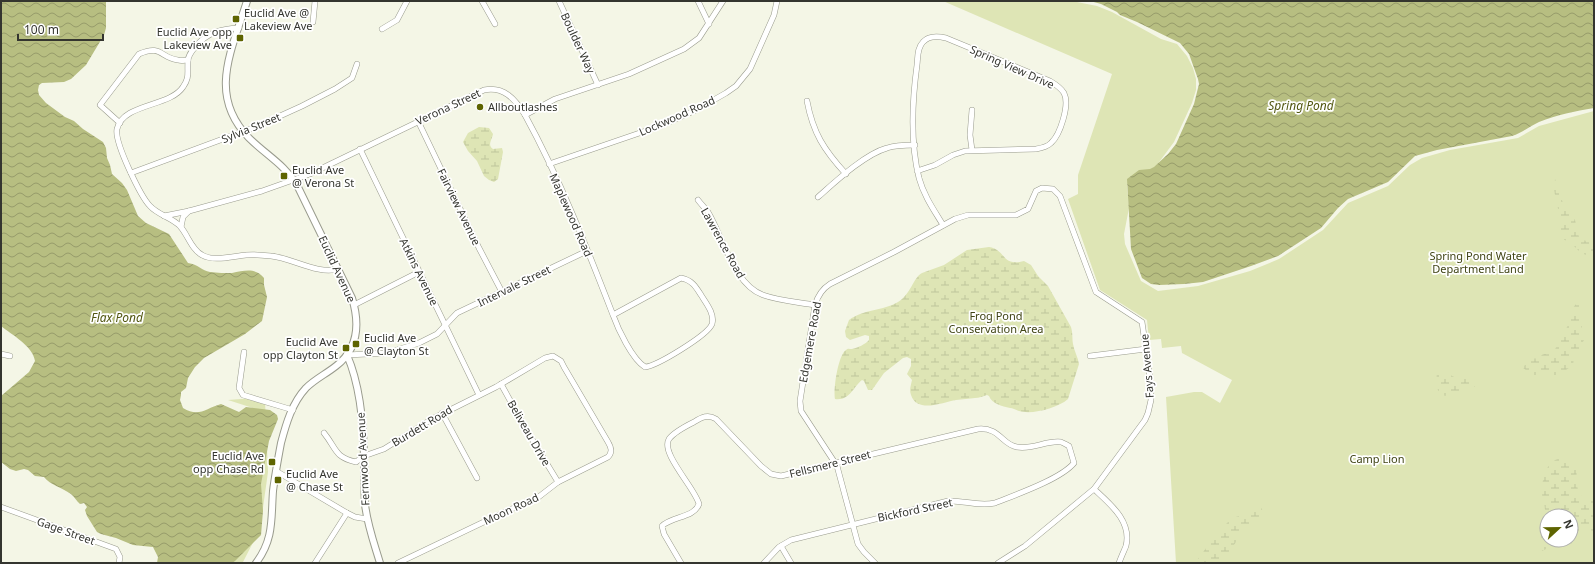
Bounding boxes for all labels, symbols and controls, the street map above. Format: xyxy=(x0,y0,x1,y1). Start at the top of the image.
place label: Euclid Ave @ Lakeview Ave xyxy=(244,5,313,33)
street label: Boulder Way xyxy=(558,10,599,76)
marker: Euclid Ave @ Lakeview Ave xyxy=(231,14,241,24)
scale bar xyxy=(18,16,103,42)
text: 100 m xyxy=(24,21,59,38)
place label: Euclid Ave opp Lakeview Ave xyxy=(157,24,232,52)
marker: Euclid Ave opp Lakeview Ave xyxy=(235,33,245,43)
street label: Spring View Drive xyxy=(968,41,1057,92)
street label: Verona Street xyxy=(413,85,483,128)
street label: Lockwood Road xyxy=(636,92,717,139)
water label: Spring Pond xyxy=(1268,97,1335,114)
place label: Allboutlashes xyxy=(488,99,557,114)
marker: Allboutlashes xyxy=(475,102,485,112)
street label: Sylvia Street xyxy=(219,109,283,146)
place label: Euclid Ave @ Verona St xyxy=(292,162,354,190)
street label: Fairview Avenue xyxy=(434,166,485,248)
marker: Euclid Ave @ Verona St xyxy=(279,171,289,181)
street label: Maplewood Road xyxy=(546,171,597,259)
street label: Lawrence Road xyxy=(698,205,749,281)
street label: Euclid Avenue xyxy=(315,233,359,305)
street label: Atkins Avenue xyxy=(397,236,442,308)
park label: Spring Pond Water Department Land xyxy=(1429,248,1527,276)
street label: Intervale Street xyxy=(475,261,553,310)
street label: Edgemere Road xyxy=(795,300,824,384)
park label: Frog Pond Conservation Area xyxy=(948,308,1044,336)
water label: Flax Pond xyxy=(91,309,144,326)
place label: Euclid Ave @ Clayton St xyxy=(364,330,429,358)
street label: Fays Avenue xyxy=(1136,333,1157,399)
place label: Euclid Ave opp Clayton St xyxy=(263,334,338,362)
marker: Euclid Ave @ Clayton St xyxy=(351,339,361,349)
marker: Euclid Ave opp Clayton St xyxy=(341,343,351,353)
street label: Beliveau Drive xyxy=(504,397,554,468)
street label: Burdett Road xyxy=(389,402,455,450)
street label: Fernwood Avenue xyxy=(353,412,372,506)
street label: Fellsmere Street xyxy=(788,446,872,481)
place label: Euclid Ave opp Chase Rd xyxy=(193,448,264,476)
park label: Camp Lion xyxy=(1349,451,1405,466)
marker: Euclid Ave opp Chase Rd xyxy=(267,457,277,467)
place label: Euclid Ave @ Chase St xyxy=(286,466,343,494)
marker: Euclid Ave @ Chase St xyxy=(273,475,283,485)
street label: Moon Road xyxy=(481,489,541,528)
street label: Bickford Street xyxy=(876,494,954,525)
north arrow xyxy=(1539,508,1579,548)
street label: Gage Street xyxy=(35,513,97,548)
text: N xyxy=(1560,517,1577,531)

